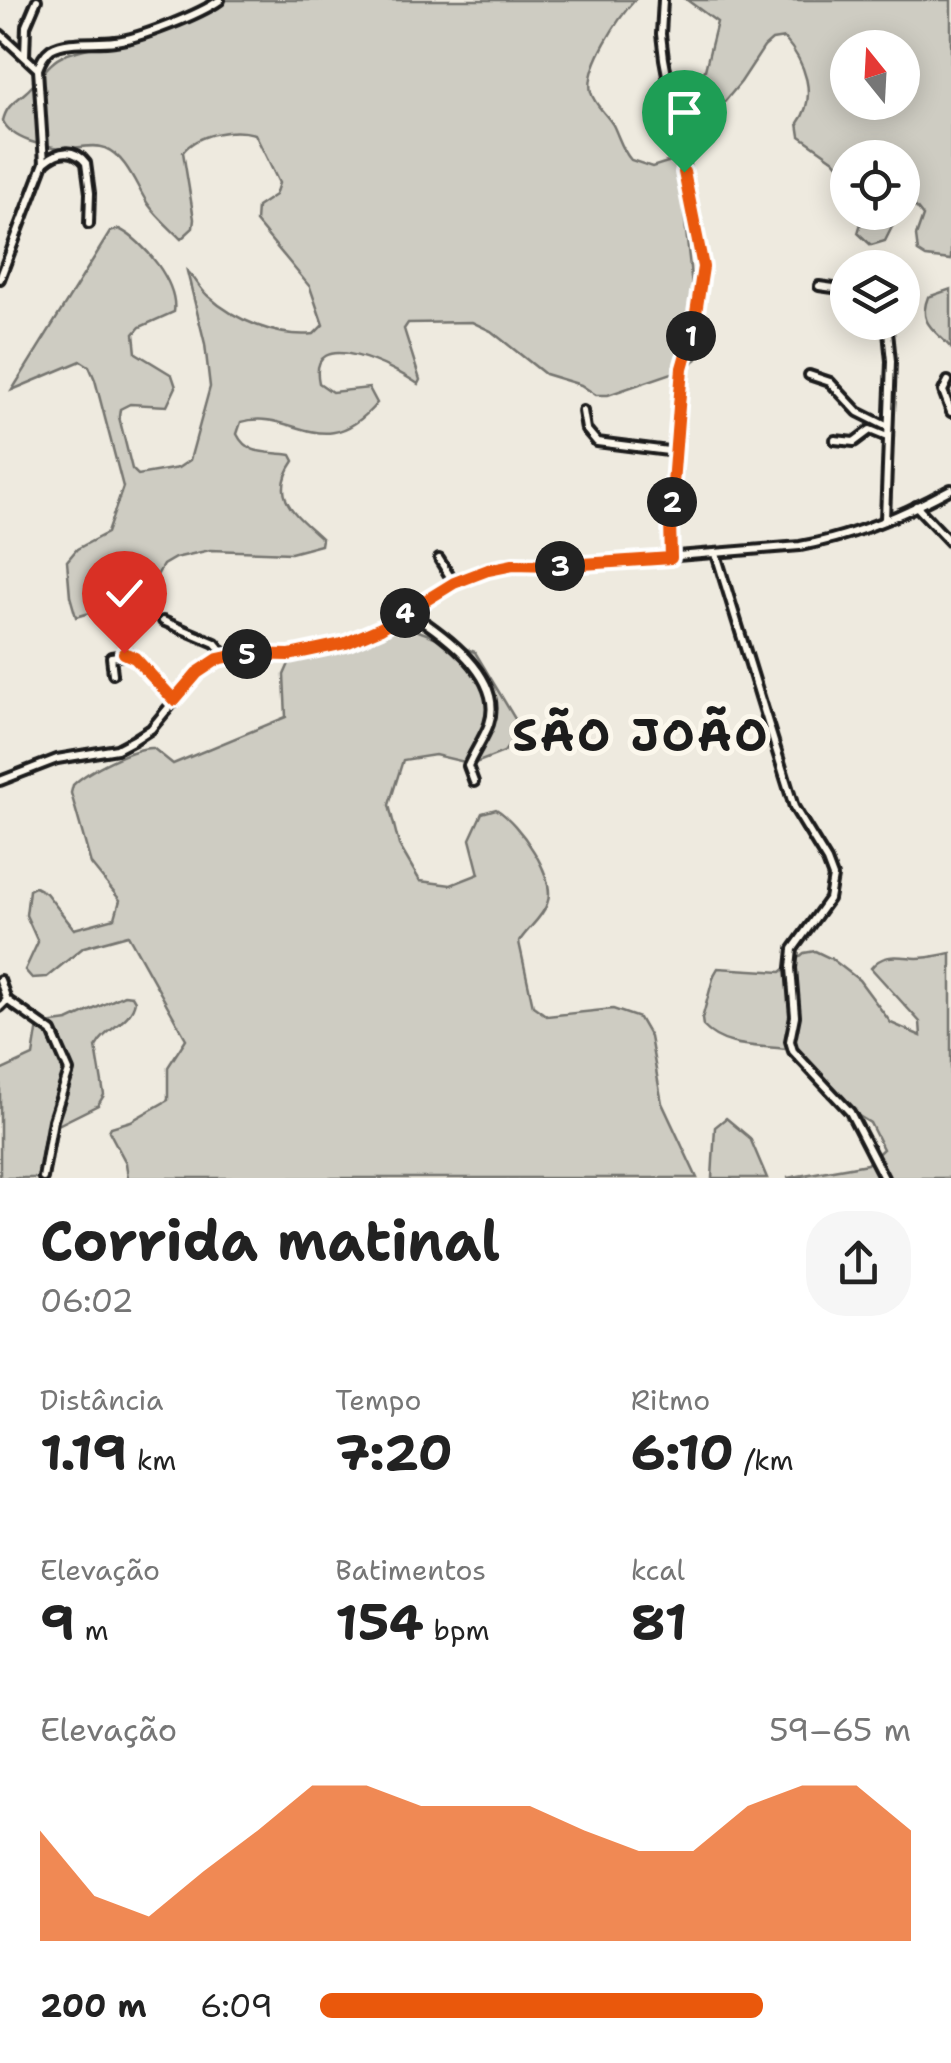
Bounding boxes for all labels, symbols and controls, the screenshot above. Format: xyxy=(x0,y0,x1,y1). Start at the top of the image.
north arrow xyxy=(830,30,920,120)
map controls xyxy=(830,30,920,340)
pin xyxy=(642,70,727,173)
icon: arrive xyxy=(657,85,712,140)
button: locate xyxy=(830,140,920,230)
button: layers xyxy=(830,250,920,340)
pin: 1 xyxy=(666,311,716,361)
text: 1 xyxy=(685,317,697,355)
pin: 2 xyxy=(647,477,697,527)
text: 2 xyxy=(662,483,682,521)
pin: 3 xyxy=(535,541,585,591)
text: 3 xyxy=(550,547,570,585)
pin xyxy=(82,551,167,654)
icon: check xyxy=(97,566,152,621)
pin: 4 xyxy=(380,588,430,638)
text: 4 xyxy=(395,594,415,632)
pin: 5 xyxy=(222,629,272,679)
text: 5 xyxy=(238,635,256,673)
district label: SÃO JOÃO xyxy=(512,705,770,765)
text: Corrida matinal xyxy=(40,1204,500,1278)
button: share xyxy=(806,1211,911,1316)
text: 06:02 xyxy=(40,1279,134,1322)
text: Distância xyxy=(40,1381,163,1419)
text: Tempo xyxy=(335,1381,422,1419)
text: Ritmo xyxy=(631,1381,710,1419)
text: 1.19 xyxy=(40,1419,127,1486)
text: 7:20 xyxy=(335,1419,453,1486)
text: 6:10 xyxy=(631,1419,734,1486)
text: km xyxy=(127,1441,176,1479)
text: /km xyxy=(734,1441,794,1479)
text: Elevação xyxy=(40,1551,160,1589)
text: Batimentos xyxy=(335,1551,486,1589)
text: kcal xyxy=(631,1551,685,1589)
text: 9 xyxy=(40,1589,75,1656)
text: 154 xyxy=(335,1589,424,1656)
text: 81 xyxy=(631,1589,687,1656)
text: m xyxy=(75,1611,109,1649)
text: bpm xyxy=(424,1611,490,1649)
text: Elevação xyxy=(40,1708,177,1751)
text: 59–65 m xyxy=(769,1708,911,1751)
text: 200 m xyxy=(40,1984,147,2027)
text: 6:09 xyxy=(200,1984,273,2027)

